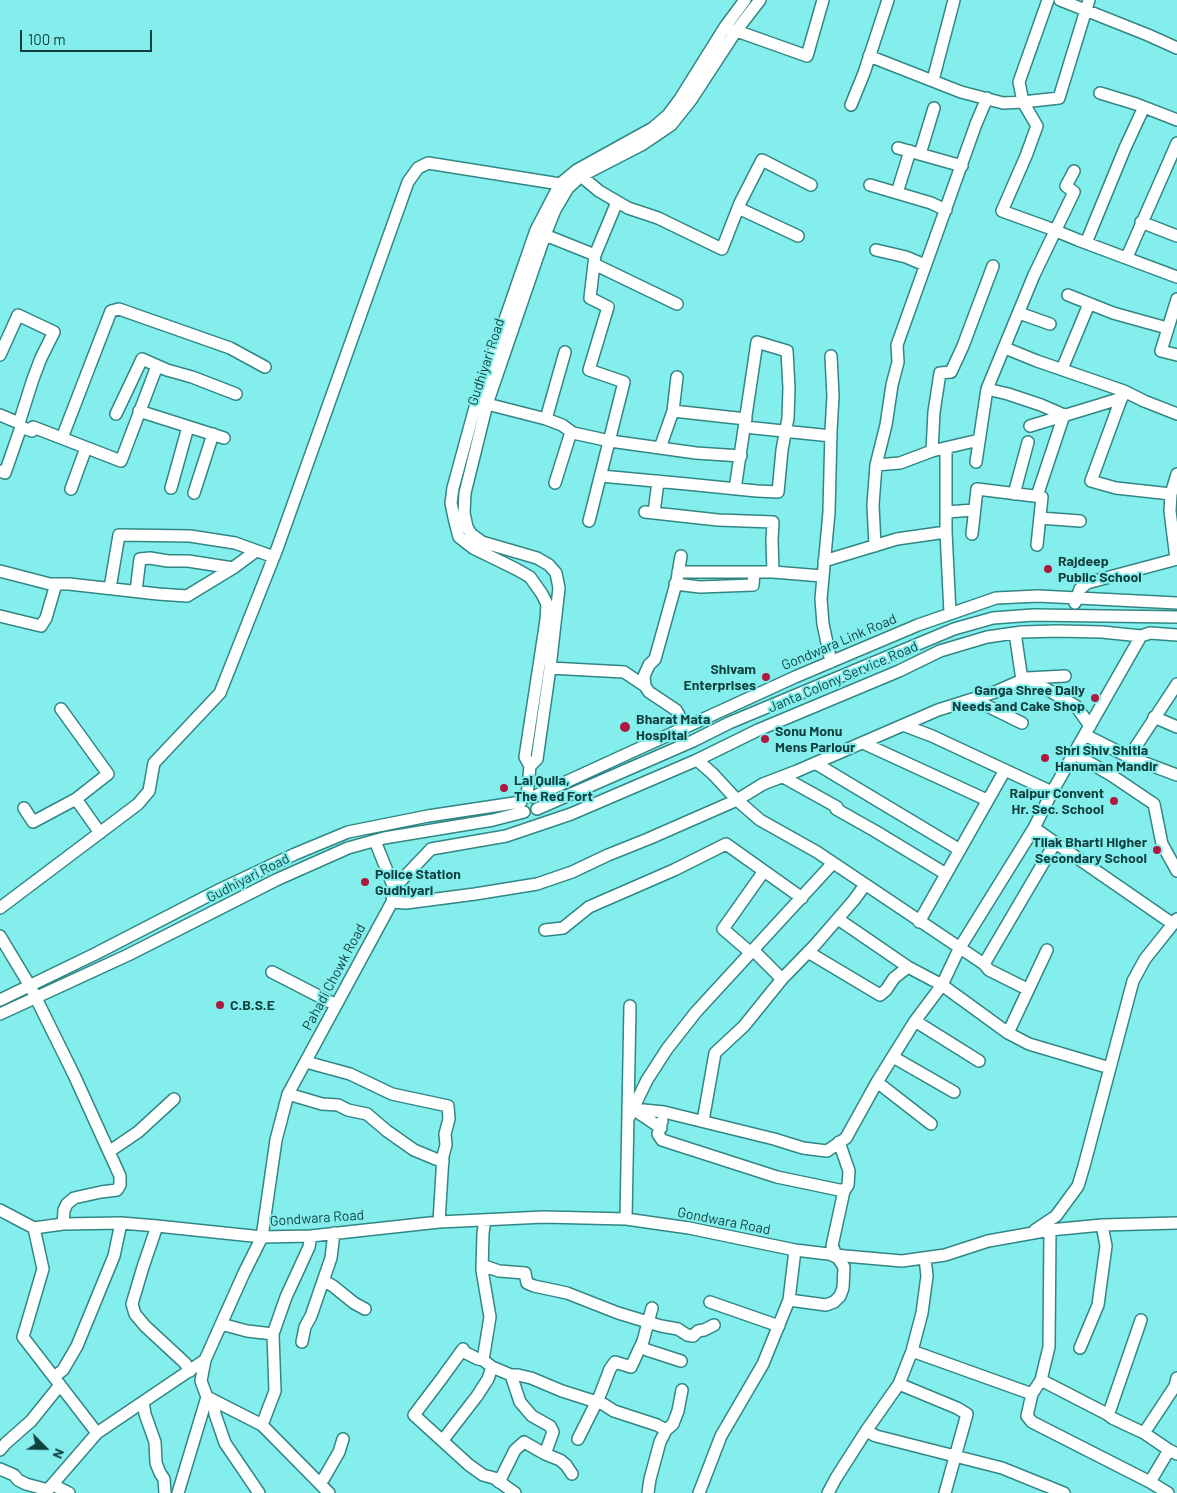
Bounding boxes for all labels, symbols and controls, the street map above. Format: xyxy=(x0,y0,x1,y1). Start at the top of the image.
scale bar xyxy=(22,20,155,52)
text: 100 m xyxy=(28,30,66,48)
street label: Gudhiyari Road xyxy=(464,316,508,408)
place label: Rajdeep Public School xyxy=(1058,553,1142,586)
marker: Rajdeep Public School xyxy=(1042,563,1054,575)
street label: Gondwara Link Road xyxy=(779,610,899,674)
street label: Janta Colony Service Road xyxy=(765,638,921,716)
place label: Shivam Enterprises xyxy=(683,661,756,694)
marker: Shivam Enterprises xyxy=(760,671,772,683)
place label: Ganga Shree Daily Needs and Cake Shop xyxy=(952,682,1085,714)
marker: Ganga Shree Daily Needs and Cake Shop xyxy=(1089,692,1101,704)
place label: Bharat Mata Hospital xyxy=(636,711,710,744)
marker: Bharat Mata Hospital xyxy=(618,720,632,734)
place label: Sonu Monu Mens Parlour xyxy=(775,723,855,756)
marker: Sonu Monu Mens Parlour xyxy=(759,733,771,745)
place label: Shri Shiv Shitla Hanuman Mandir xyxy=(1055,742,1158,774)
marker: Shri Shiv Shitla Hanuman Mandir xyxy=(1039,752,1051,764)
place label: Lal Quila, The Red Fort xyxy=(514,772,593,804)
marker: Lal Quila, The Red Fort xyxy=(498,782,510,794)
place label: Raipur Convent Hr. Sec. School xyxy=(1010,785,1104,818)
marker: Raipur Convent Hr. Sec. School xyxy=(1108,795,1120,807)
place label: Tilak Bharti Higher Secondary School xyxy=(1033,834,1147,866)
marker: Tilak Bharti Higher Secondary School xyxy=(1151,844,1163,856)
street label: Gudhiyari Road xyxy=(204,850,292,906)
place label: Police Station Gudhiyari xyxy=(375,866,461,899)
marker: Police Station Gudhiyari xyxy=(359,876,371,888)
street label: Pahadi Chowk Road xyxy=(299,921,369,1033)
place label: C.B.S.E xyxy=(230,997,275,1013)
marker: C.B.S.E xyxy=(214,999,226,1011)
street label: Gondwara Road xyxy=(676,1204,772,1238)
street label: Gondwara Road xyxy=(269,1206,365,1230)
north arrow xyxy=(20,1423,70,1473)
text: N xyxy=(50,1446,69,1462)

